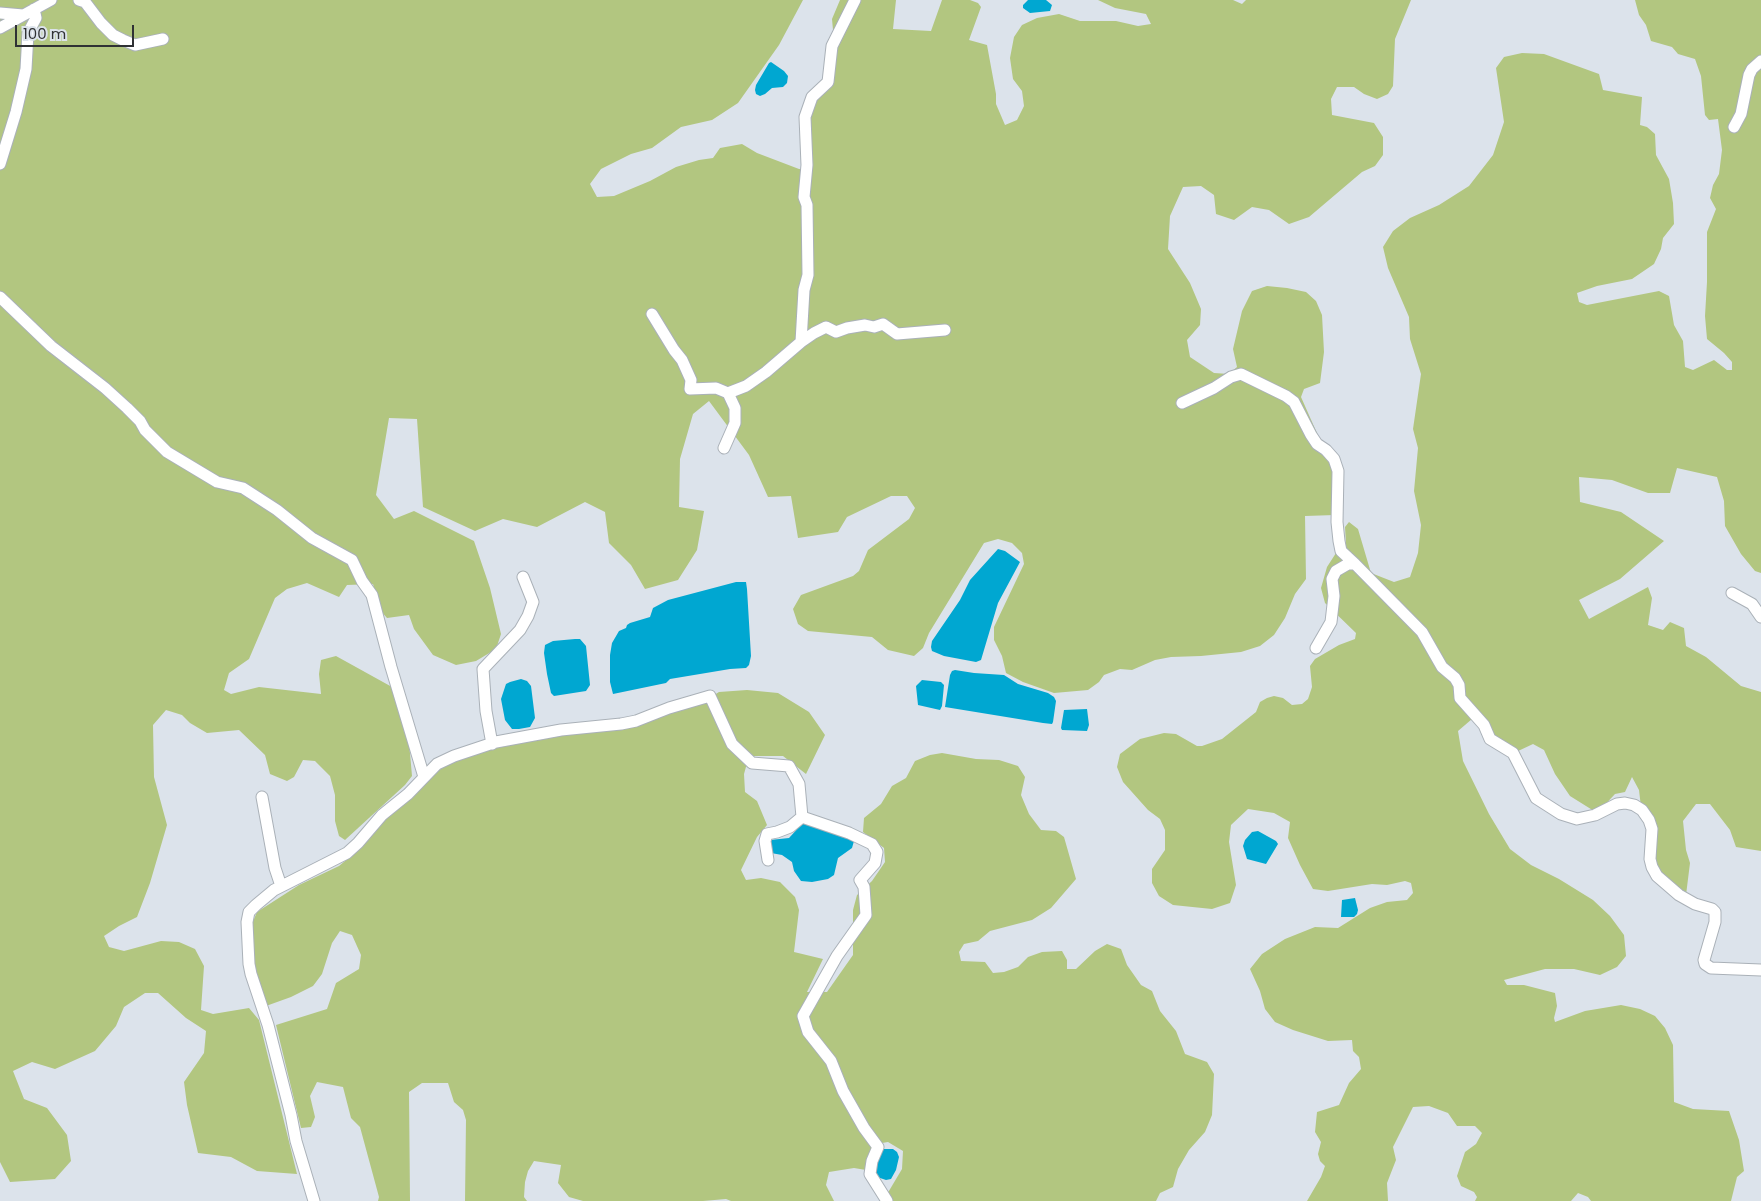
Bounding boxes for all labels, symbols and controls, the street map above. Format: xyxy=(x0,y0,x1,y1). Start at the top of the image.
scale bar xyxy=(18,15,136,47)
text: 100 m xyxy=(23,23,66,44)

